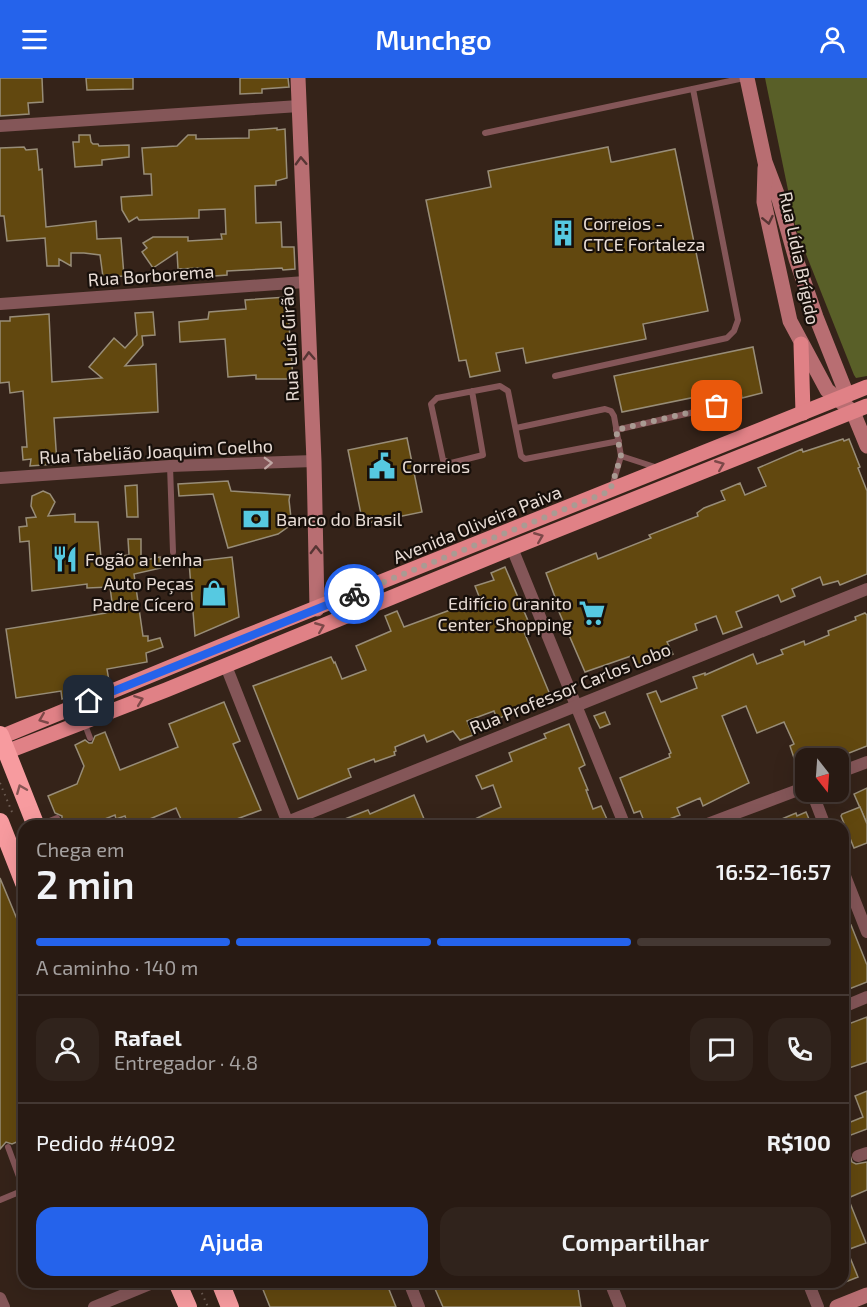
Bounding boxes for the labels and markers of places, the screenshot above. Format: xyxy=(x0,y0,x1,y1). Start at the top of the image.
place label: Correios - CTCE Fortaleza xyxy=(583,212,706,255)
building icon: Correios - CTCE Fortaleza xyxy=(548,218,578,248)
pin xyxy=(691,380,742,431)
public building icon: Correios xyxy=(367,451,397,481)
place label: Correios xyxy=(402,455,470,477)
bank icon: Banco do Brasil xyxy=(241,504,271,534)
place label: Banco do Brasil xyxy=(276,508,403,530)
restaurant icon: Fogão a Lenha xyxy=(50,544,80,574)
place label: Fogão a Lenha xyxy=(85,548,202,570)
place label: Auto Peças Padre Cícero xyxy=(92,572,194,615)
shop icon: Auto Peças Padre Cícero xyxy=(199,578,229,608)
place label: Edifício Granito Center Shopping xyxy=(438,592,572,635)
supermarket icon: Edifício Granito Center Shopping xyxy=(577,598,607,628)
pin xyxy=(63,675,114,726)

